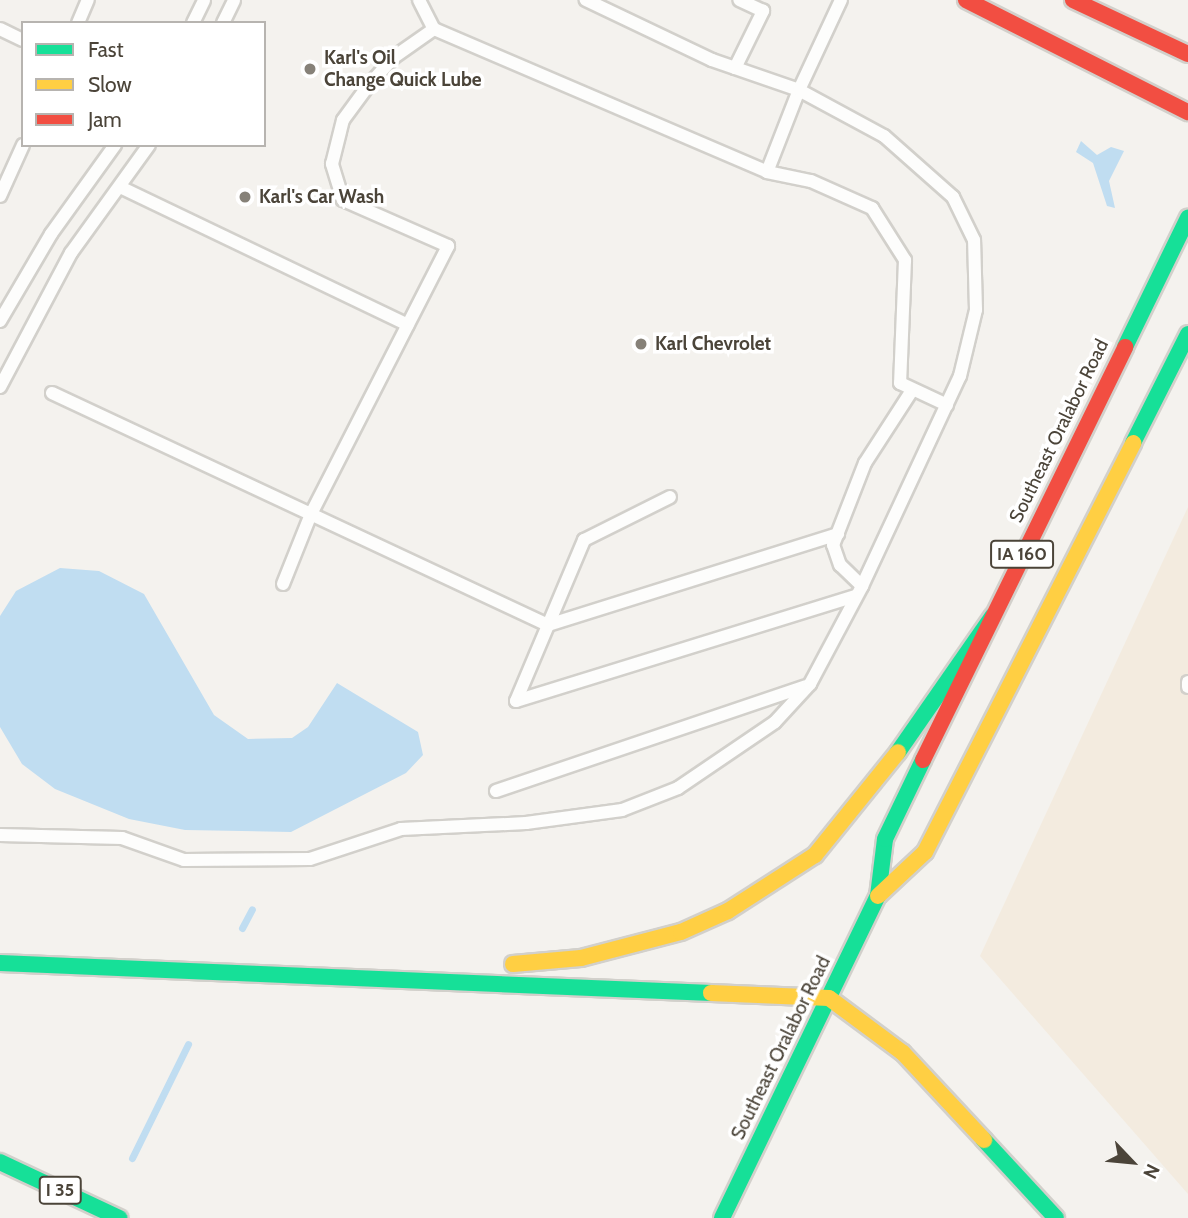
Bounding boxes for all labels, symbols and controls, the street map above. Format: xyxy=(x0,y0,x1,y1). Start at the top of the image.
legend xyxy=(21,21,266,147)
text: Fast xyxy=(88,37,124,62)
place label: Karl's Oil Change Quick Lube xyxy=(324,47,482,91)
marker: Karl's Oil Change Quick Lube xyxy=(302,61,318,77)
text: Slow xyxy=(88,72,132,97)
text: Jam xyxy=(88,107,122,132)
place label: Karl's Car Wash xyxy=(259,186,384,208)
marker: Karl's Car Wash xyxy=(237,189,253,205)
place label: Karl Chevrolet xyxy=(655,333,771,355)
marker: Karl Chevrolet xyxy=(633,336,649,352)
street label: Southeast Oralabor Road xyxy=(1005,336,1113,526)
road number: IA 160 xyxy=(989,540,1055,568)
street label: Southeast Oralabor Road xyxy=(727,953,835,1143)
north arrow xyxy=(1097,1127,1167,1197)
text: N xyxy=(1138,1160,1165,1183)
road number: I 35 xyxy=(37,1176,83,1204)

